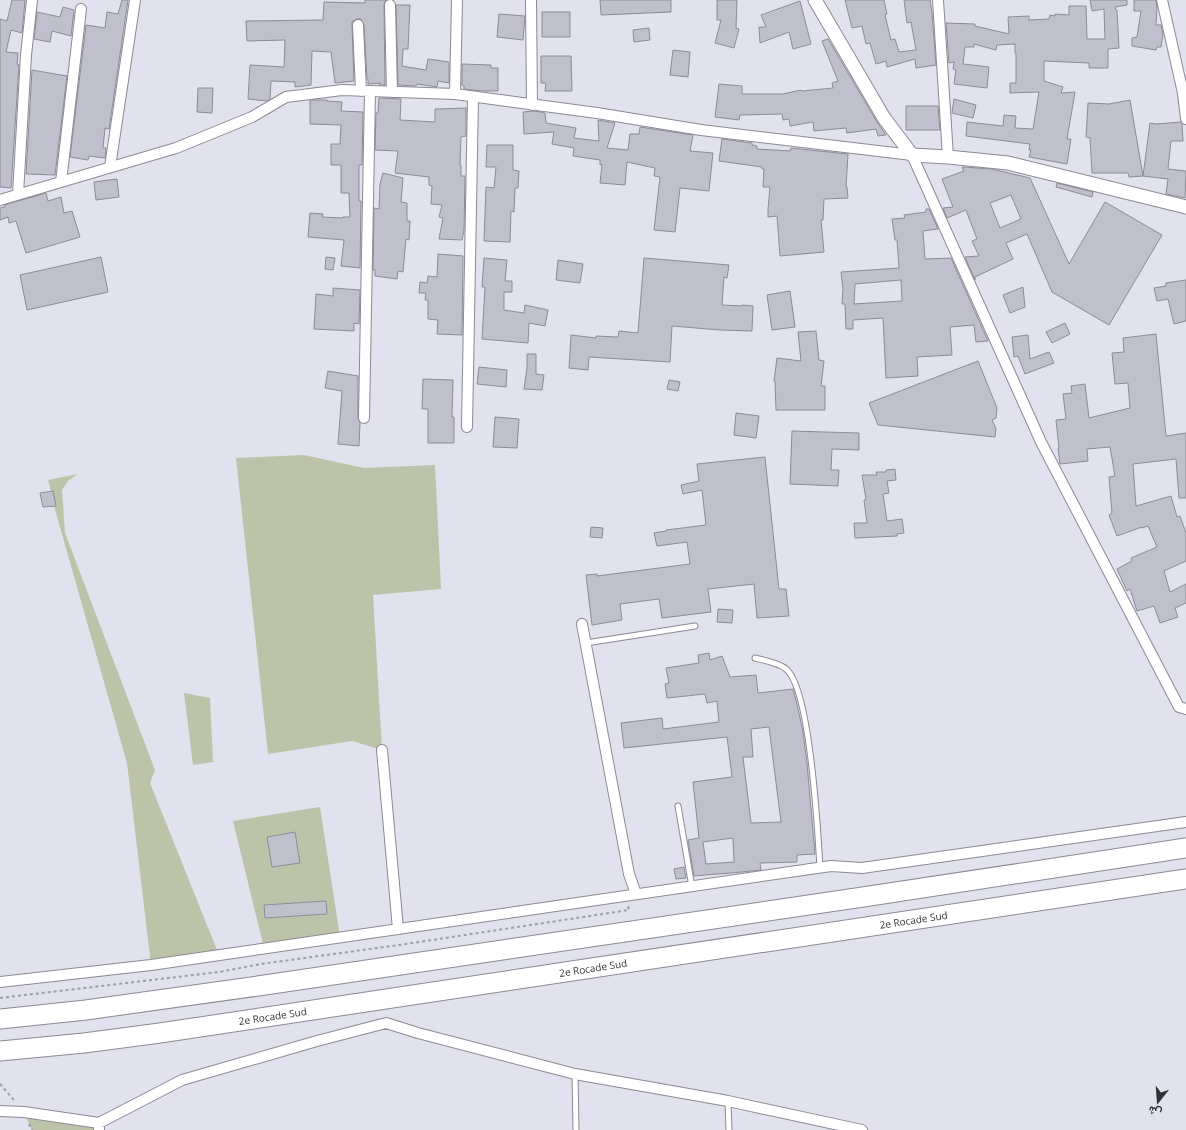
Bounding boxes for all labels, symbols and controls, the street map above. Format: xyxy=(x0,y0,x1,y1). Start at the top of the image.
street label: 2e Rocade Sud xyxy=(879,908,948,932)
street label: 2e Rocade Sud xyxy=(558,956,628,980)
street label: 2e Rocade Sud xyxy=(238,1004,308,1028)
north arrow xyxy=(1138,1082,1178,1122)
text: ش xyxy=(1146,1103,1163,1121)

